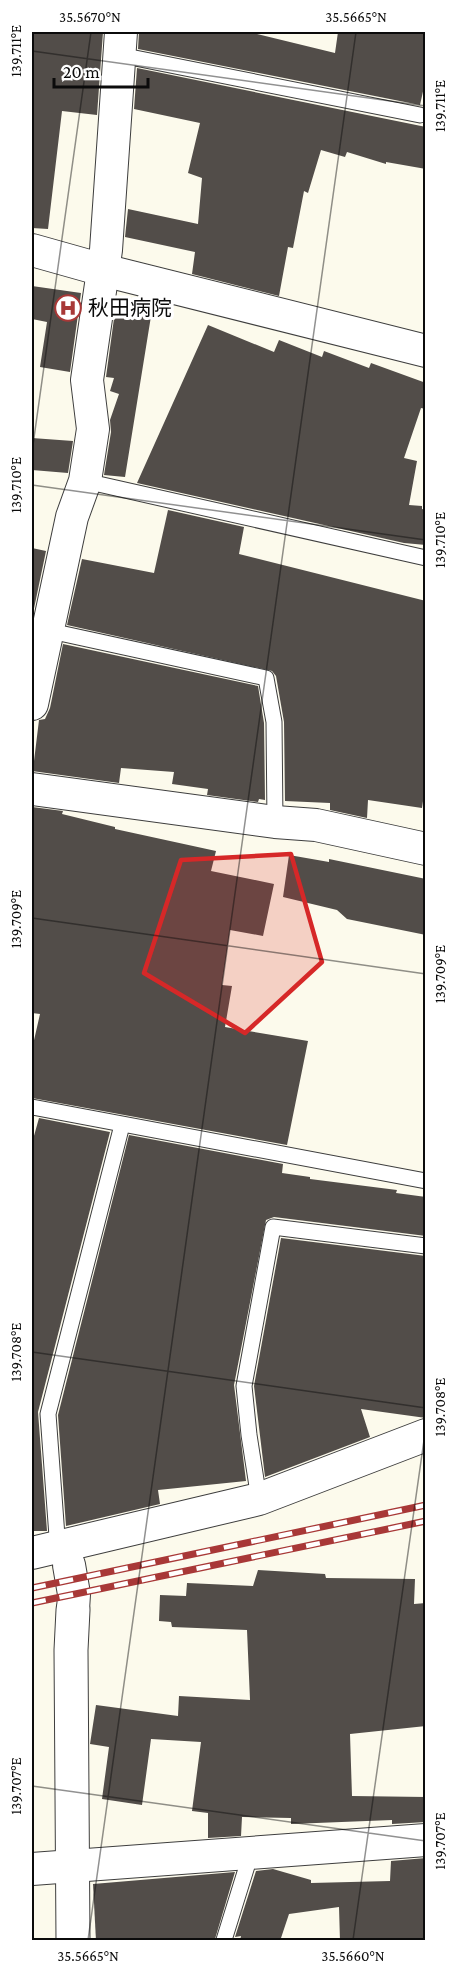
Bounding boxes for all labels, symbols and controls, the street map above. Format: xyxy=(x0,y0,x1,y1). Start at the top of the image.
text: 35.5670°N xyxy=(59,9,121,25)
text: 35.5665°N xyxy=(325,9,387,25)
text: 139.711°E xyxy=(8,25,24,77)
scale bar xyxy=(54,51,148,89)
text: 20 m xyxy=(63,62,100,82)
text: 139.711°E xyxy=(432,80,448,132)
hospital icon: 秋田病院 xyxy=(53,293,83,323)
place label: 秋田病院 xyxy=(88,296,172,320)
text: 139.710°E xyxy=(8,457,24,513)
text: 139.710°E xyxy=(432,512,448,568)
text: 139.709°E xyxy=(8,890,24,948)
text: 139.709°E xyxy=(432,945,448,1003)
text: 139.708°E xyxy=(8,1323,24,1381)
text: 139.708°E xyxy=(432,1378,448,1436)
text: 139.707°E xyxy=(8,1757,24,1815)
text: 139.707°E xyxy=(432,1812,448,1870)
text: 35.5665°N xyxy=(57,1948,119,1964)
text: 35.5660°N xyxy=(321,1948,385,1964)

